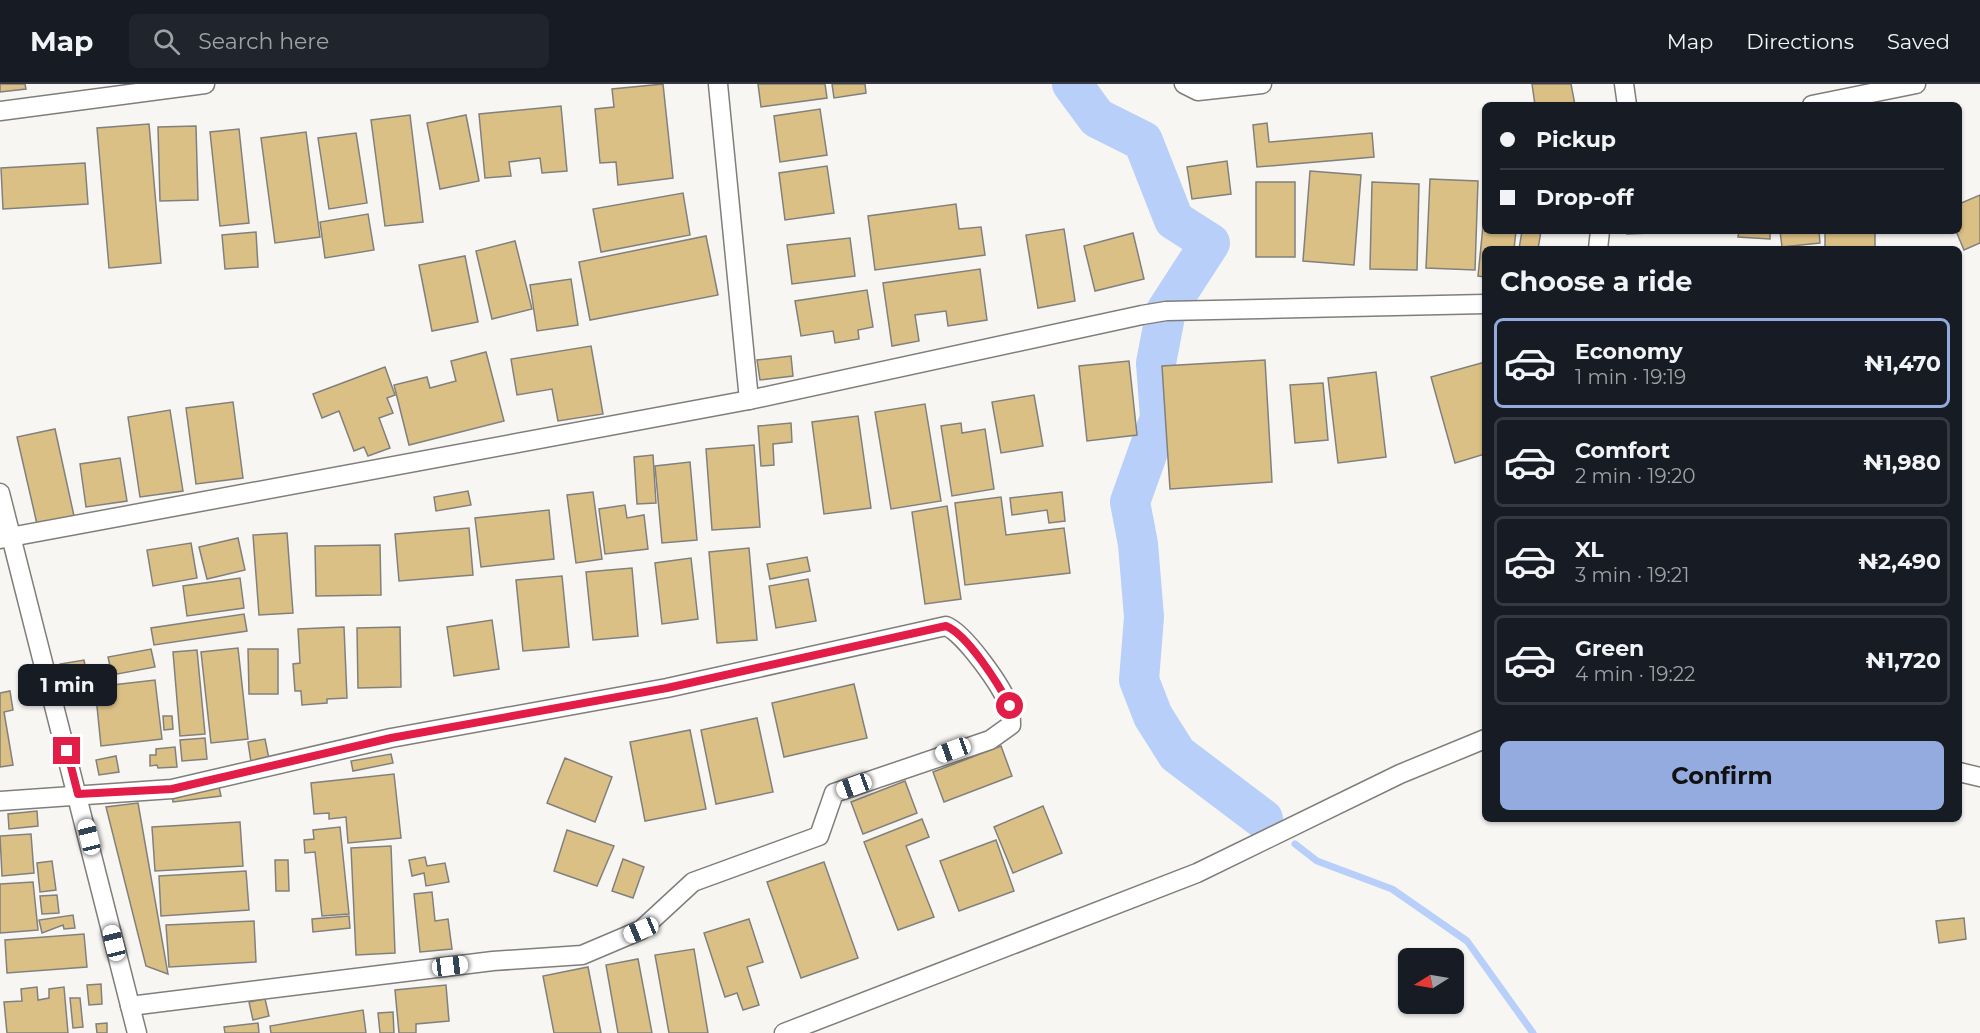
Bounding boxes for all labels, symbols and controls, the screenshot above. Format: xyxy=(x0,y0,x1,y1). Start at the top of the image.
search box xyxy=(129,14,549,68)
text: Map xyxy=(30,24,93,58)
icon: search xyxy=(150,25,183,58)
text: Search here xyxy=(198,28,329,55)
text: Map xyxy=(1667,29,1713,54)
text: Directions xyxy=(1746,29,1854,54)
text: Saved xyxy=(1887,29,1950,54)
text: Pickup xyxy=(1536,126,1616,153)
text: Drop-off xyxy=(1536,184,1634,211)
text: Choose a ride xyxy=(1500,265,1692,298)
icon: car xyxy=(1503,336,1557,390)
text: Economy xyxy=(1575,338,1683,365)
text: ₦1,470 xyxy=(1864,350,1941,377)
text: 1 min · 19:19 xyxy=(1575,365,1686,389)
icon: car xyxy=(1503,435,1557,489)
text: Comfort xyxy=(1575,437,1670,464)
text: ₦1,980 xyxy=(1863,449,1941,476)
text: 2 min · 19:20 xyxy=(1575,464,1695,488)
icon: car xyxy=(1503,534,1557,588)
text: XL xyxy=(1575,536,1604,563)
text: ₦2,490 xyxy=(1858,548,1941,575)
text: 3 min · 19:21 xyxy=(1575,563,1689,587)
icon: car xyxy=(1503,633,1557,687)
text: Green xyxy=(1575,635,1644,662)
text: ₦1,720 xyxy=(1866,647,1941,674)
text: 4 min · 19:22 xyxy=(1575,662,1695,686)
callout: 1 min xyxy=(17,664,116,706)
text: 1 min xyxy=(40,673,95,697)
route start xyxy=(996,692,1023,719)
car xyxy=(933,735,973,765)
route end xyxy=(53,737,80,764)
button: Confirm xyxy=(1500,741,1944,810)
car xyxy=(834,771,874,801)
car xyxy=(76,817,102,857)
car xyxy=(621,915,661,945)
car xyxy=(101,923,127,963)
north arrow xyxy=(1398,948,1464,1014)
map controls xyxy=(1398,948,1464,1014)
car xyxy=(431,955,469,977)

